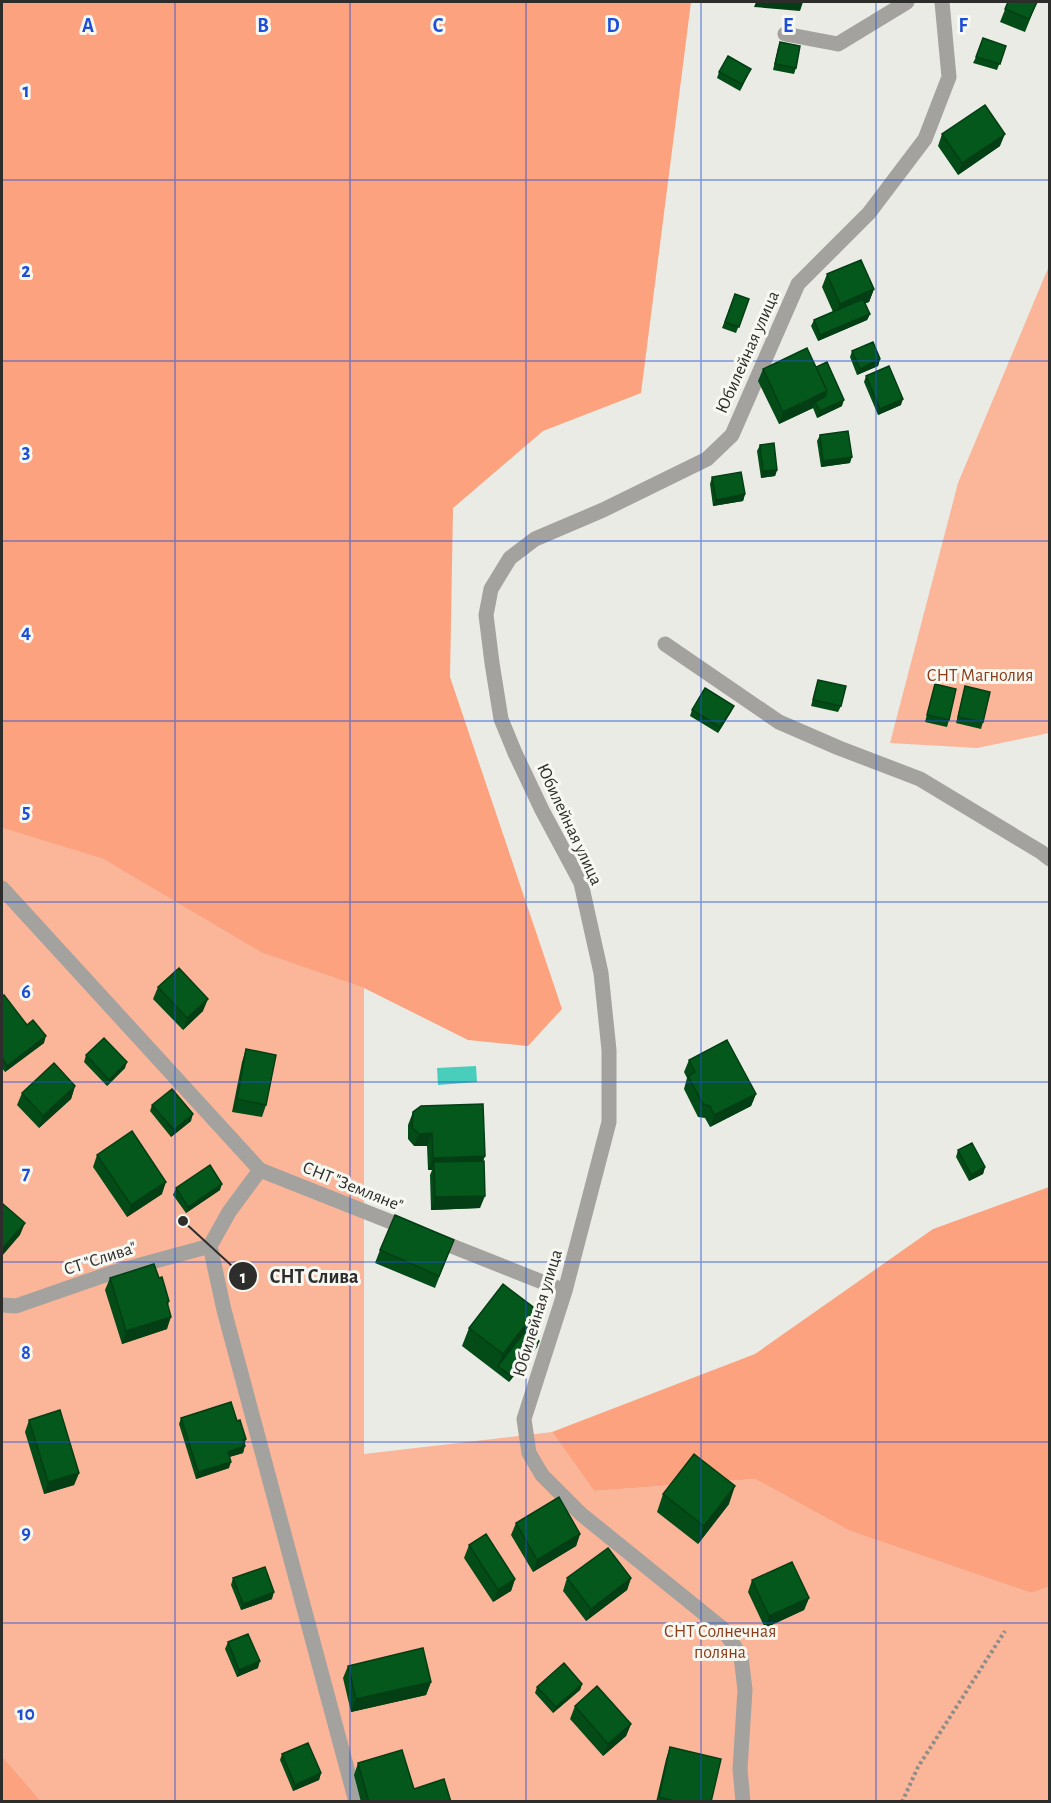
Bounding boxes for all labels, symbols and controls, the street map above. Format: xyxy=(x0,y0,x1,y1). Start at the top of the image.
text: A xyxy=(82,16,94,36)
text: B xyxy=(257,16,269,36)
text: C xyxy=(433,16,444,36)
text: D xyxy=(606,16,620,36)
text: E xyxy=(783,16,793,36)
text: F xyxy=(958,16,968,36)
text: 1 xyxy=(22,81,30,101)
text: 2 xyxy=(21,261,31,281)
street label: Юбилейная улица xyxy=(712,288,783,416)
text: 3 xyxy=(22,442,30,462)
text: 4 xyxy=(21,622,31,642)
park label: СНТ Магнолия xyxy=(926,667,1034,685)
street label: Юбилейная улица xyxy=(533,760,606,888)
text: 5 xyxy=(22,802,30,822)
text: 6 xyxy=(21,982,31,1002)
street label: СНТ "Земляне" xyxy=(300,1159,405,1215)
text: 7 xyxy=(22,1163,31,1183)
street label: СТ "Слива" xyxy=(62,1239,139,1279)
street label: Юбилейная улица xyxy=(509,1247,566,1379)
callout: СНТ Слива xyxy=(228,1257,371,1295)
text: СНТ Слива xyxy=(270,1267,359,1287)
text: 1 xyxy=(240,1269,246,1287)
text: 8 xyxy=(21,1343,31,1363)
text: 9 xyxy=(21,1523,31,1543)
park label: СНТ Солнечная поляна xyxy=(664,1623,776,1662)
text: 10 xyxy=(17,1704,35,1724)

